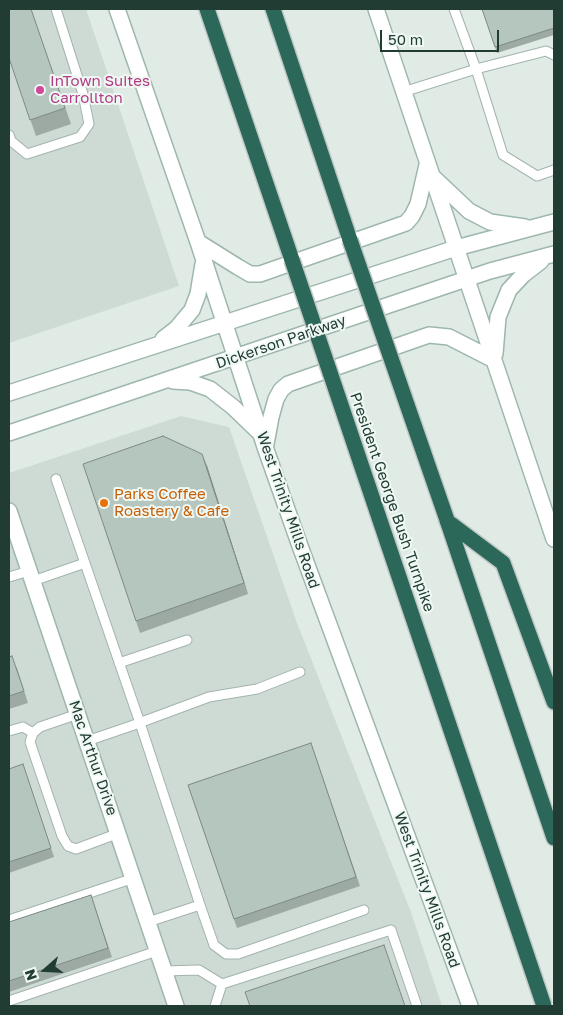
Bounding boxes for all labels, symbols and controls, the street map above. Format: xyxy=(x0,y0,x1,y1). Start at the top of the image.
scale bar xyxy=(383,20,502,52)
text: 50 m xyxy=(388,30,423,48)
place label: InTown Suites Carrollton xyxy=(50,72,150,107)
marker: InTown Suites Carrollton xyxy=(34,84,46,96)
street label: Dickerson Parkway xyxy=(214,311,348,373)
street label: President George Bush Turnpike xyxy=(346,390,438,614)
street label: West Trinity Mills Road xyxy=(253,429,323,591)
place label: Parks Coffee Roastery & Cafe xyxy=(114,485,229,520)
marker: Parks Coffee Roastery & Cafe xyxy=(98,497,110,509)
street label: Mac Arthur Drive xyxy=(65,698,121,818)
street label: West Trinity Mills Road xyxy=(390,810,464,970)
north arrow xyxy=(20,945,70,995)
text: N xyxy=(21,967,40,983)

